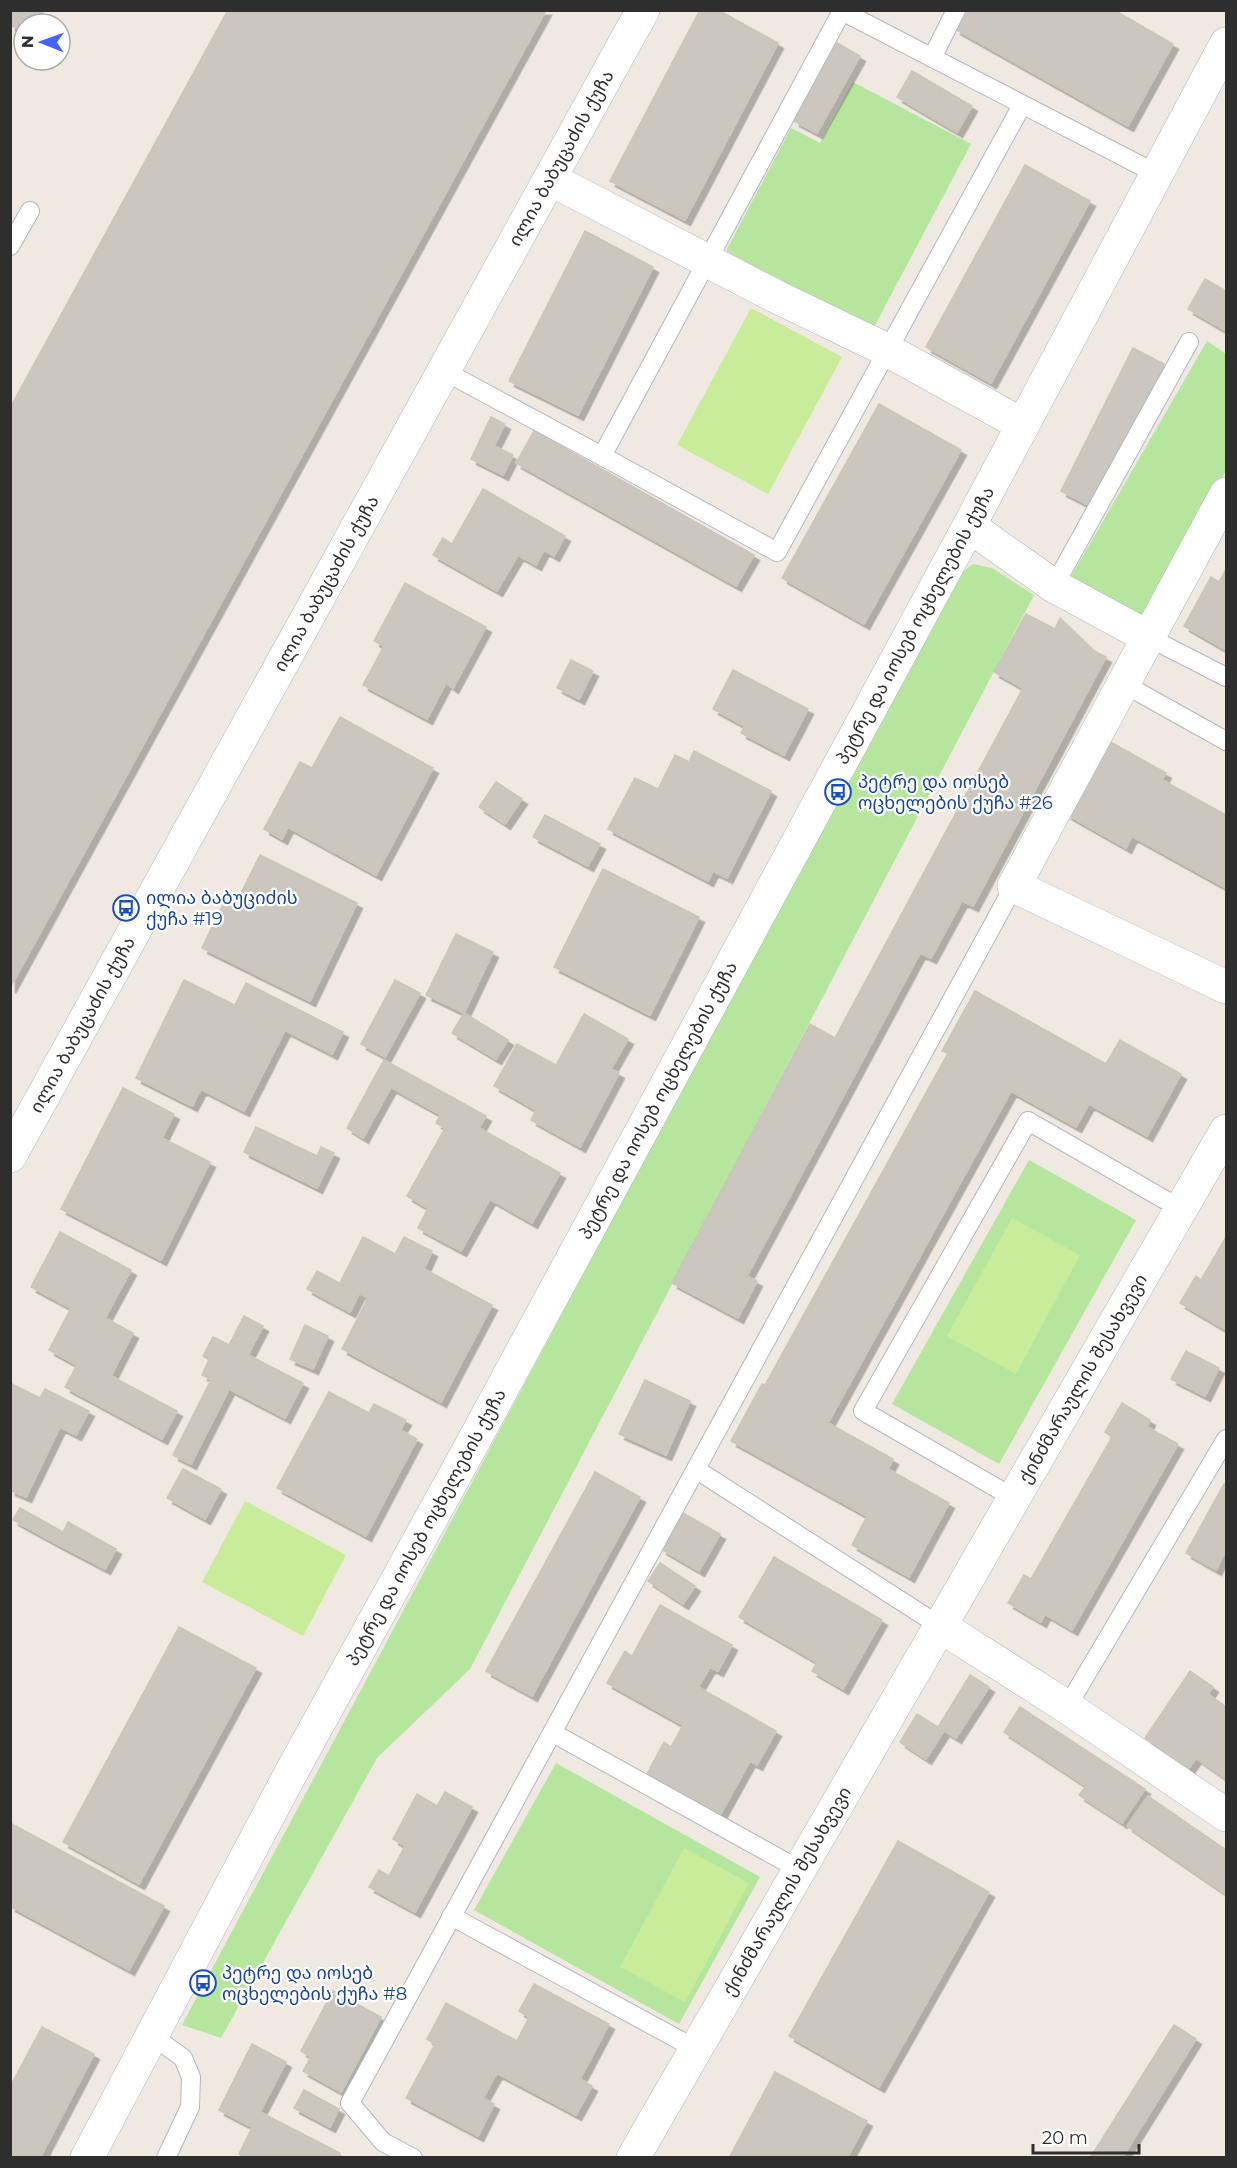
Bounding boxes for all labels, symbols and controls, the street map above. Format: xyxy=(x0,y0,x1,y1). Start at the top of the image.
north arrow xyxy=(12,12,72,72)
text: N xyxy=(18,35,37,48)
street label: ილია ბაბუცაძის ქუჩა xyxy=(504,66,619,250)
street label: პეტრე და იოსებ ოცხელების ქუჩა xyxy=(831,483,999,768)
street label: ილია ბაბუცაძის ქუჩა xyxy=(269,492,384,675)
place label: პეტრე და იოსებ ოცხელების ქუჩა #26 xyxy=(858,771,1053,814)
bus stop icon: პეტრე და იოსებ ოცხელების ქუჩა #26 xyxy=(823,777,853,807)
place label: ილია ბაბუციძის ქუჩა #19 xyxy=(146,887,298,930)
bus stop icon: ილია ბაბუციძის ქუჩა #19 xyxy=(111,893,141,923)
street label: ილია ბაბუცაძის ქუჩა xyxy=(25,933,140,1117)
street label: პეტრე და იოსებ ოცხელების ქუჩა xyxy=(574,958,742,1243)
street label: ქინძმარაულის შესახვევი xyxy=(1014,1270,1152,1487)
street label: პეტრე და იოსებ ოცხელების ქუჩა xyxy=(341,1385,511,1670)
street label: ქინძმარაულის შესახვევი xyxy=(718,1783,856,2000)
place label: პეტრე და იოსებ ოცხელების ქუჩა #8 xyxy=(222,1962,407,2005)
bus stop icon: პეტრე და იოსებ ოცხელების ქუჩა #8 xyxy=(188,1968,218,1998)
scale bar xyxy=(1033,2117,1140,2155)
text: 20 m xyxy=(1042,2127,1088,2149)

